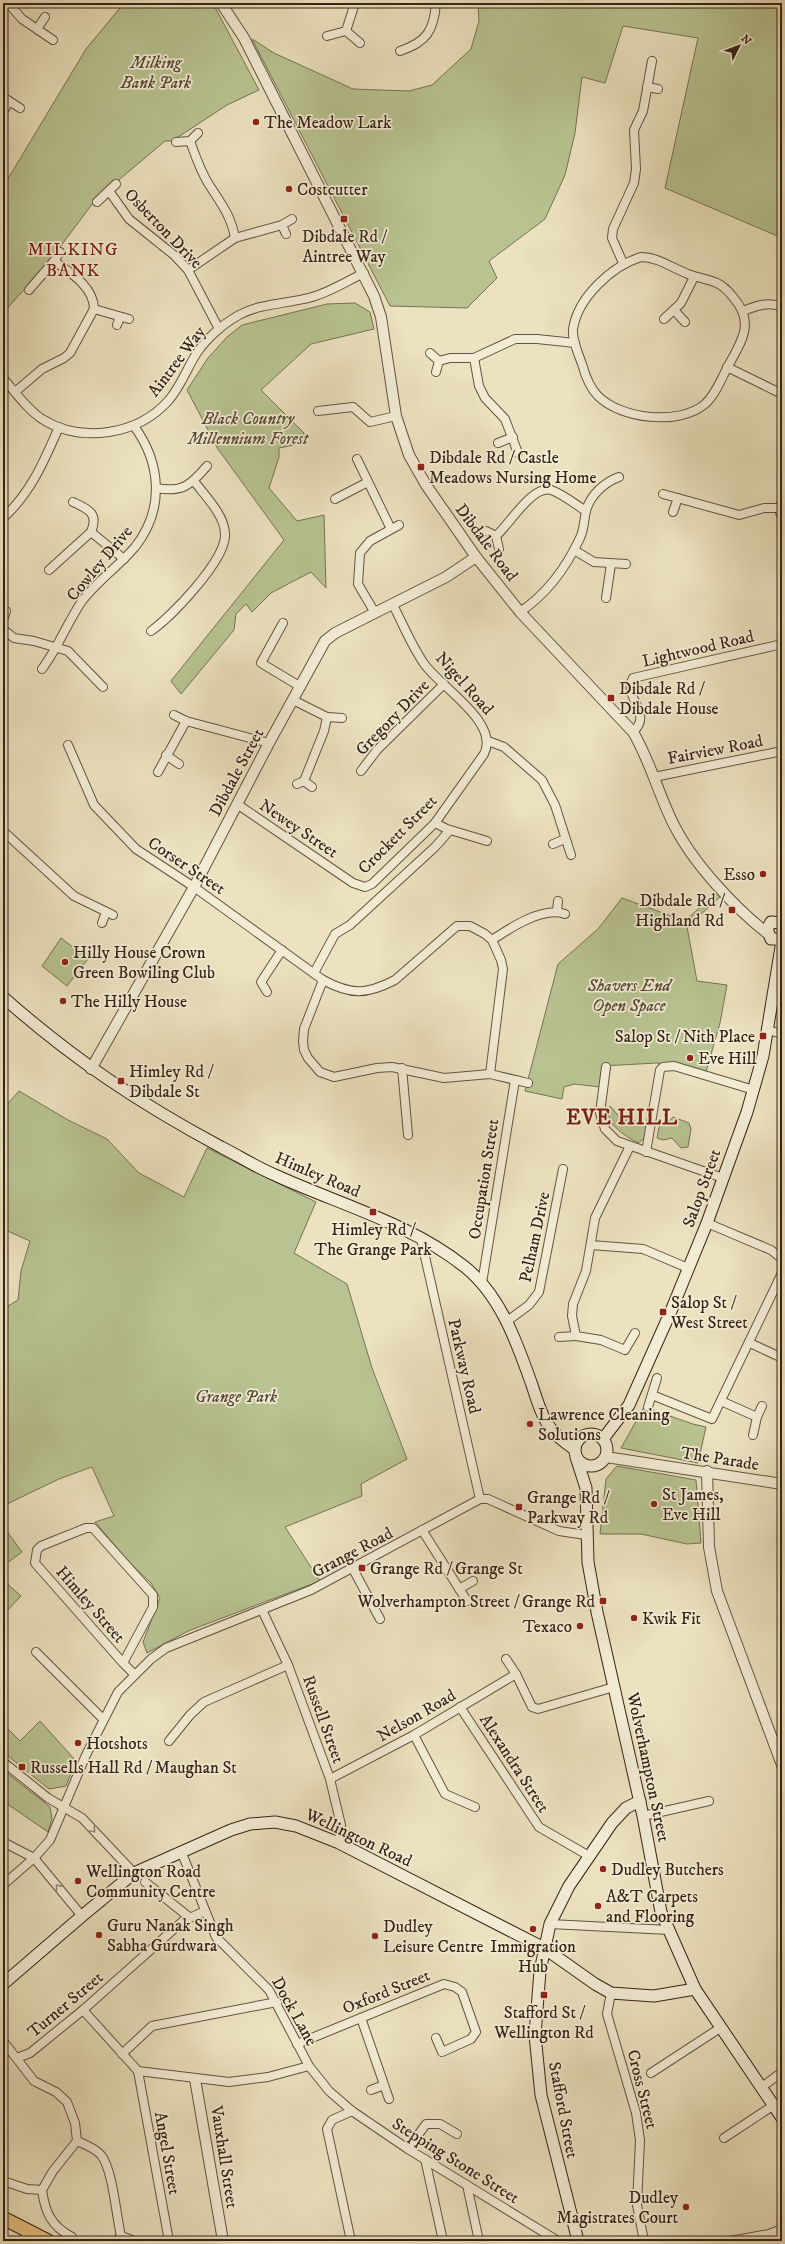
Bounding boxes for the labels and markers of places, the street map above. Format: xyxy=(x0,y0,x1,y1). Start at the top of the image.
place label: The Meadow Lark xyxy=(264,112,392,134)
marker: The Meadow Lark xyxy=(251,117,261,127)
place label: Costcutter xyxy=(297,179,368,201)
marker: Costcutter xyxy=(284,184,294,194)
marker: Dibdale Rd / Aintree Way xyxy=(339,214,349,224)
place label: Dibdale Rd / Aintree Way xyxy=(302,226,388,268)
place label: Dibdale Rd / Castle Meadows Nursing Home xyxy=(429,447,597,489)
marker: Dibdale Rd / Castle Meadows Nursing Home xyxy=(416,462,426,472)
place label: Dibdale Rd / Dibdale House xyxy=(619,678,719,720)
marker: Dibdale Rd / Dibdale House xyxy=(606,693,616,703)
place label: Esso xyxy=(723,864,755,886)
marker: Esso xyxy=(758,869,768,879)
place label: Dibdale Rd / Highland Rd xyxy=(635,890,725,932)
marker: Dibdale Rd / Highland Rd xyxy=(727,905,737,915)
place label: Hilly House Crown Green Bowiling Club xyxy=(73,942,215,984)
marker: Hilly House Crown Green Bowiling Club xyxy=(60,957,70,967)
place label: The Hilly House xyxy=(71,991,187,1013)
marker: The Hilly House xyxy=(58,996,68,1006)
place label: Salop St / Nith Place xyxy=(615,1026,755,1048)
marker: Salop St / Nith Place xyxy=(758,1031,768,1041)
place label: Eve Hill xyxy=(698,1048,757,1070)
marker: Eve Hill xyxy=(685,1053,695,1063)
place label: Himley Rd / Dibdale St xyxy=(129,1061,214,1103)
marker: Himley Rd / Dibdale St xyxy=(116,1076,126,1086)
marker: Himley Rd / The Grange Park xyxy=(368,1207,378,1217)
place label: Himley Rd / The Grange Park xyxy=(314,1219,432,1261)
place label: Salop St / West Street xyxy=(670,1292,748,1334)
marker: Salop St / West Street xyxy=(658,1307,668,1317)
place label: Lawrence Cleaning Solutions xyxy=(538,1404,670,1446)
marker: Lawrence Cleaning Solutions xyxy=(525,1419,535,1429)
place label: St James, Eve Hill xyxy=(662,1484,724,1526)
place label: Grange Rd / Parkway Rd xyxy=(527,1487,610,1529)
marker: St James, Eve Hill xyxy=(649,1499,659,1509)
marker: Grange Rd / Parkway Rd xyxy=(514,1502,524,1512)
place label: Grange Rd / Grange St xyxy=(370,1558,523,1580)
marker: Grange Rd / Grange St xyxy=(357,1563,367,1573)
place label: Wolverhampton Street / Grange Rd xyxy=(356,1591,596,1613)
marker: Wolverhampton Street / Grange Rd xyxy=(598,1596,608,1606)
place label: Kwik Fit xyxy=(642,1608,701,1630)
marker: Kwik Fit xyxy=(629,1613,639,1623)
place label: Texaco xyxy=(523,1616,572,1638)
marker: Texaco xyxy=(575,1621,585,1631)
place label: Hotshots xyxy=(86,1733,148,1755)
marker: Hotshots xyxy=(73,1738,83,1748)
place label: Russells Hall Rd / Maughan St xyxy=(30,1757,237,1779)
marker: Russells Hall Rd / Maughan St xyxy=(17,1762,27,1772)
place label: Dudley Butchers xyxy=(611,1859,724,1881)
place label: Wellington Road Community Centre xyxy=(85,1861,216,1903)
marker: Dudley Butchers xyxy=(598,1864,608,1874)
marker: Wellington Road Community Centre xyxy=(73,1876,83,1886)
place label: A&T Carpets and Flooring xyxy=(606,1886,698,1928)
marker: A&T Carpets and Flooring xyxy=(593,1901,603,1911)
place label: Guru Nanak Singh Sabha Gurdwara xyxy=(107,1915,234,1957)
place label: Dudley Leisure Centre xyxy=(383,1916,484,1958)
marker: Immigration Hub xyxy=(528,1924,538,1934)
marker: Guru Nanak Singh Sabha Gurdwara xyxy=(94,1930,104,1940)
marker: Dudley Leisure Centre xyxy=(370,1931,380,1941)
place label: Immigration Hub xyxy=(490,1936,576,1978)
marker: Stafford St / Wellington Rd xyxy=(539,1990,549,2000)
place label: Stafford St / Wellington Rd xyxy=(493,2002,594,2044)
place label: Dudley Magistrates Court xyxy=(557,2187,679,2229)
marker: Dudley Magistrates Court xyxy=(681,2202,691,2212)

